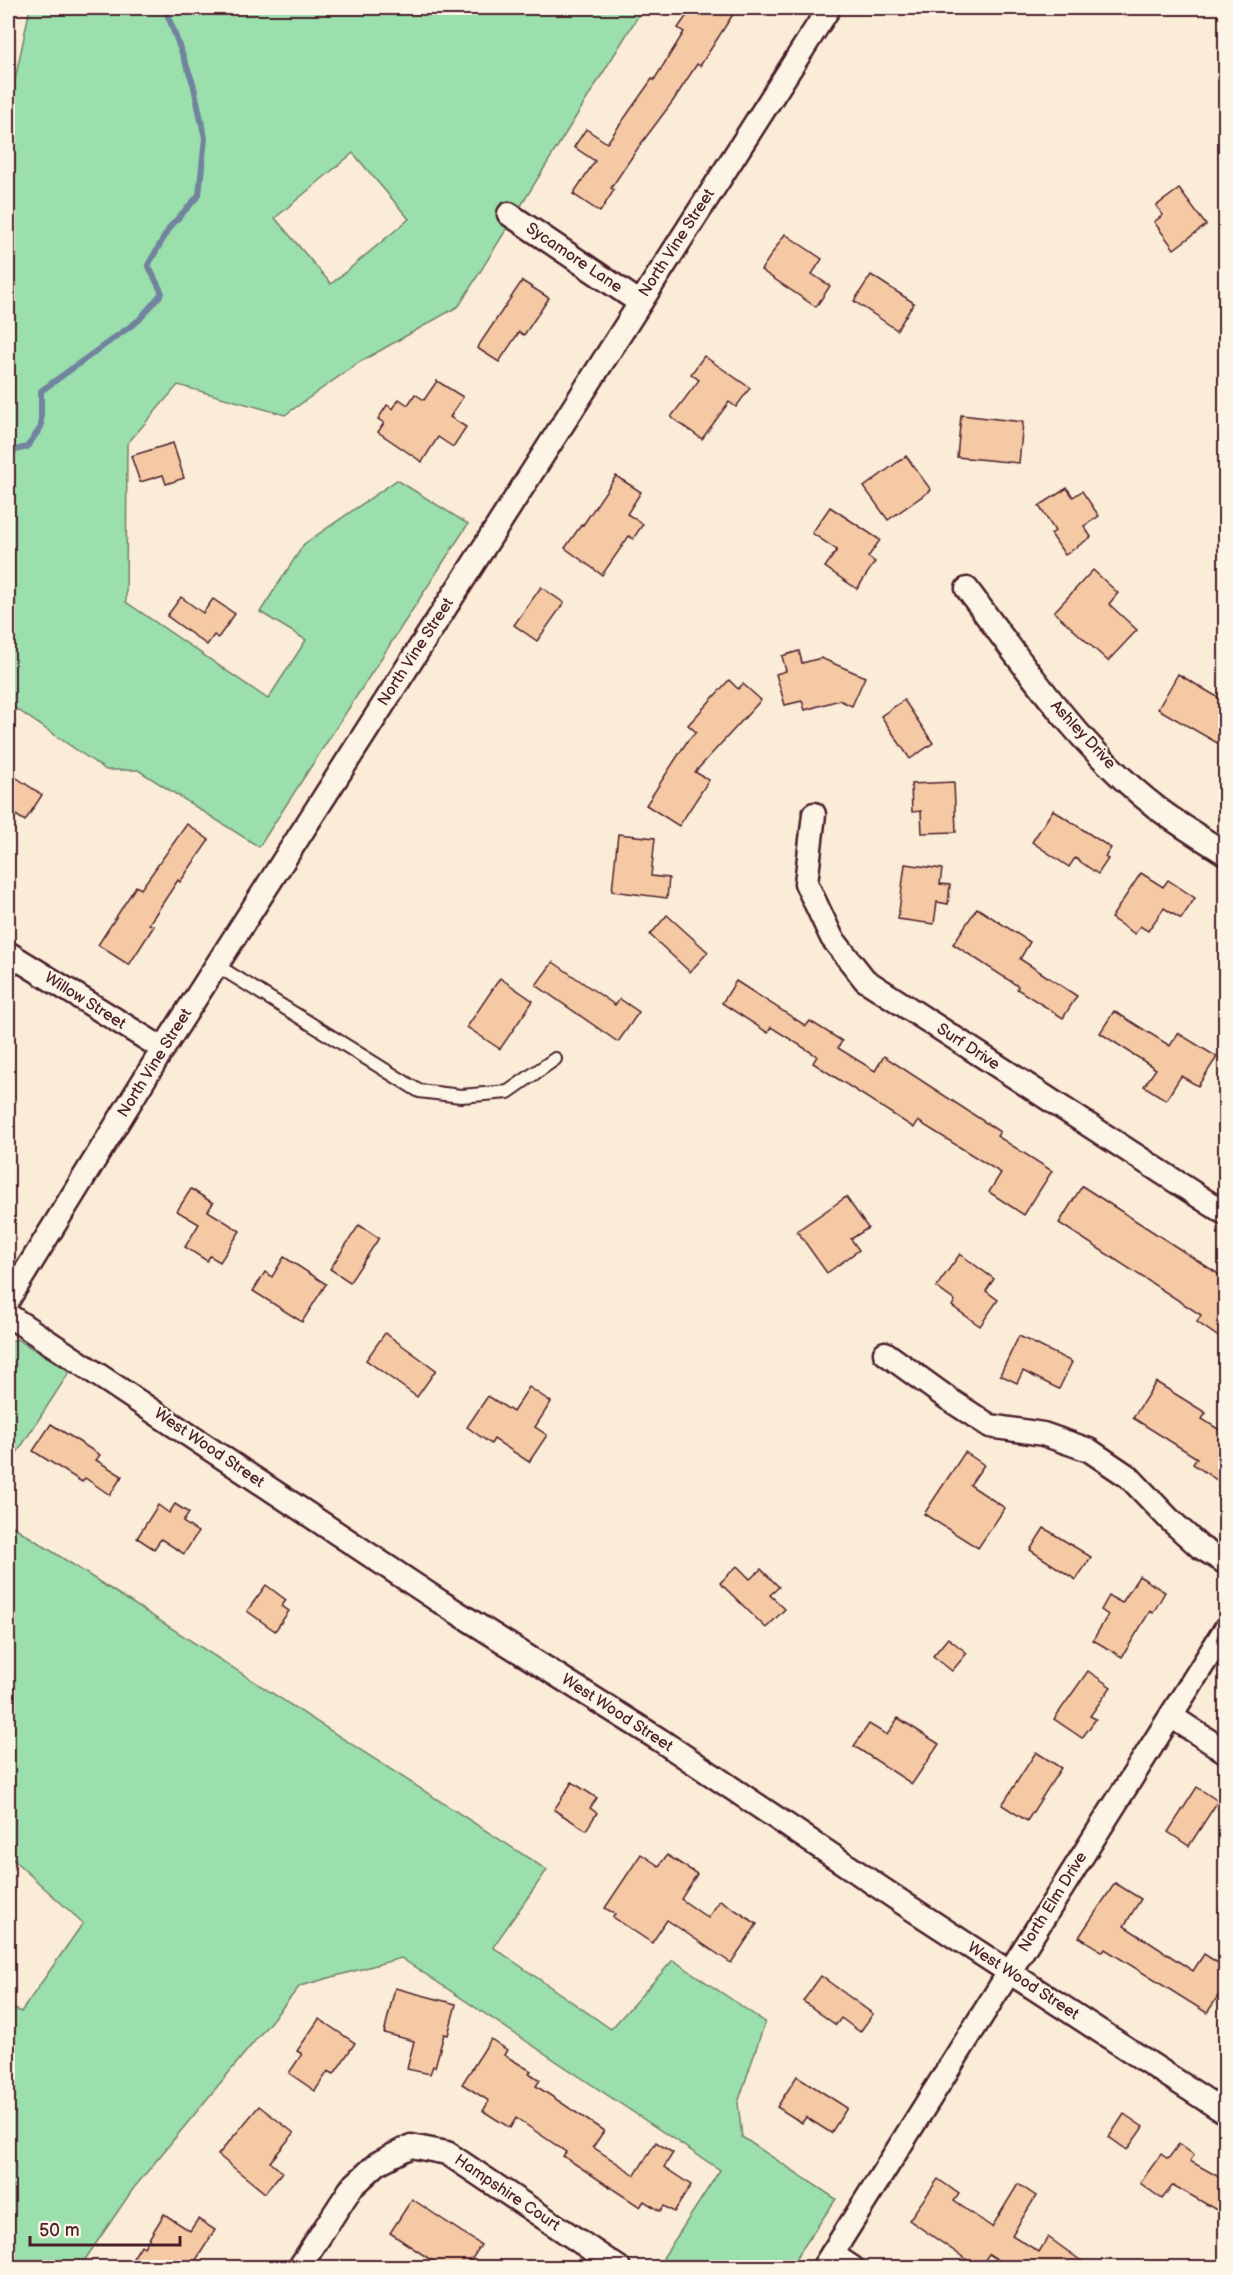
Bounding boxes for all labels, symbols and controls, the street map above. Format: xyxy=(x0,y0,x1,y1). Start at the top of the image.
street label: North Vine Street xyxy=(635,185,719,300)
street label: Sycamore Lane xyxy=(522,219,626,297)
street label: North Vine Street xyxy=(374,594,458,709)
street label: Ashley Drive xyxy=(1046,697,1120,774)
street label: Willow Street xyxy=(41,968,129,1034)
street label: North Vine Street xyxy=(114,1005,196,1121)
street label: Surf Drive xyxy=(933,1020,1003,1075)
street label: West Wood Street xyxy=(150,1404,268,1492)
street label: West Wood Street xyxy=(558,1670,676,1756)
street label: North Elm Drive xyxy=(1015,1848,1092,1956)
street label: West Wood Street xyxy=(964,1938,1082,2024)
street label: Hampshire Court xyxy=(451,2151,563,2235)
scale bar xyxy=(30,2209,180,2247)
text: 50 m xyxy=(39,2220,80,2241)

